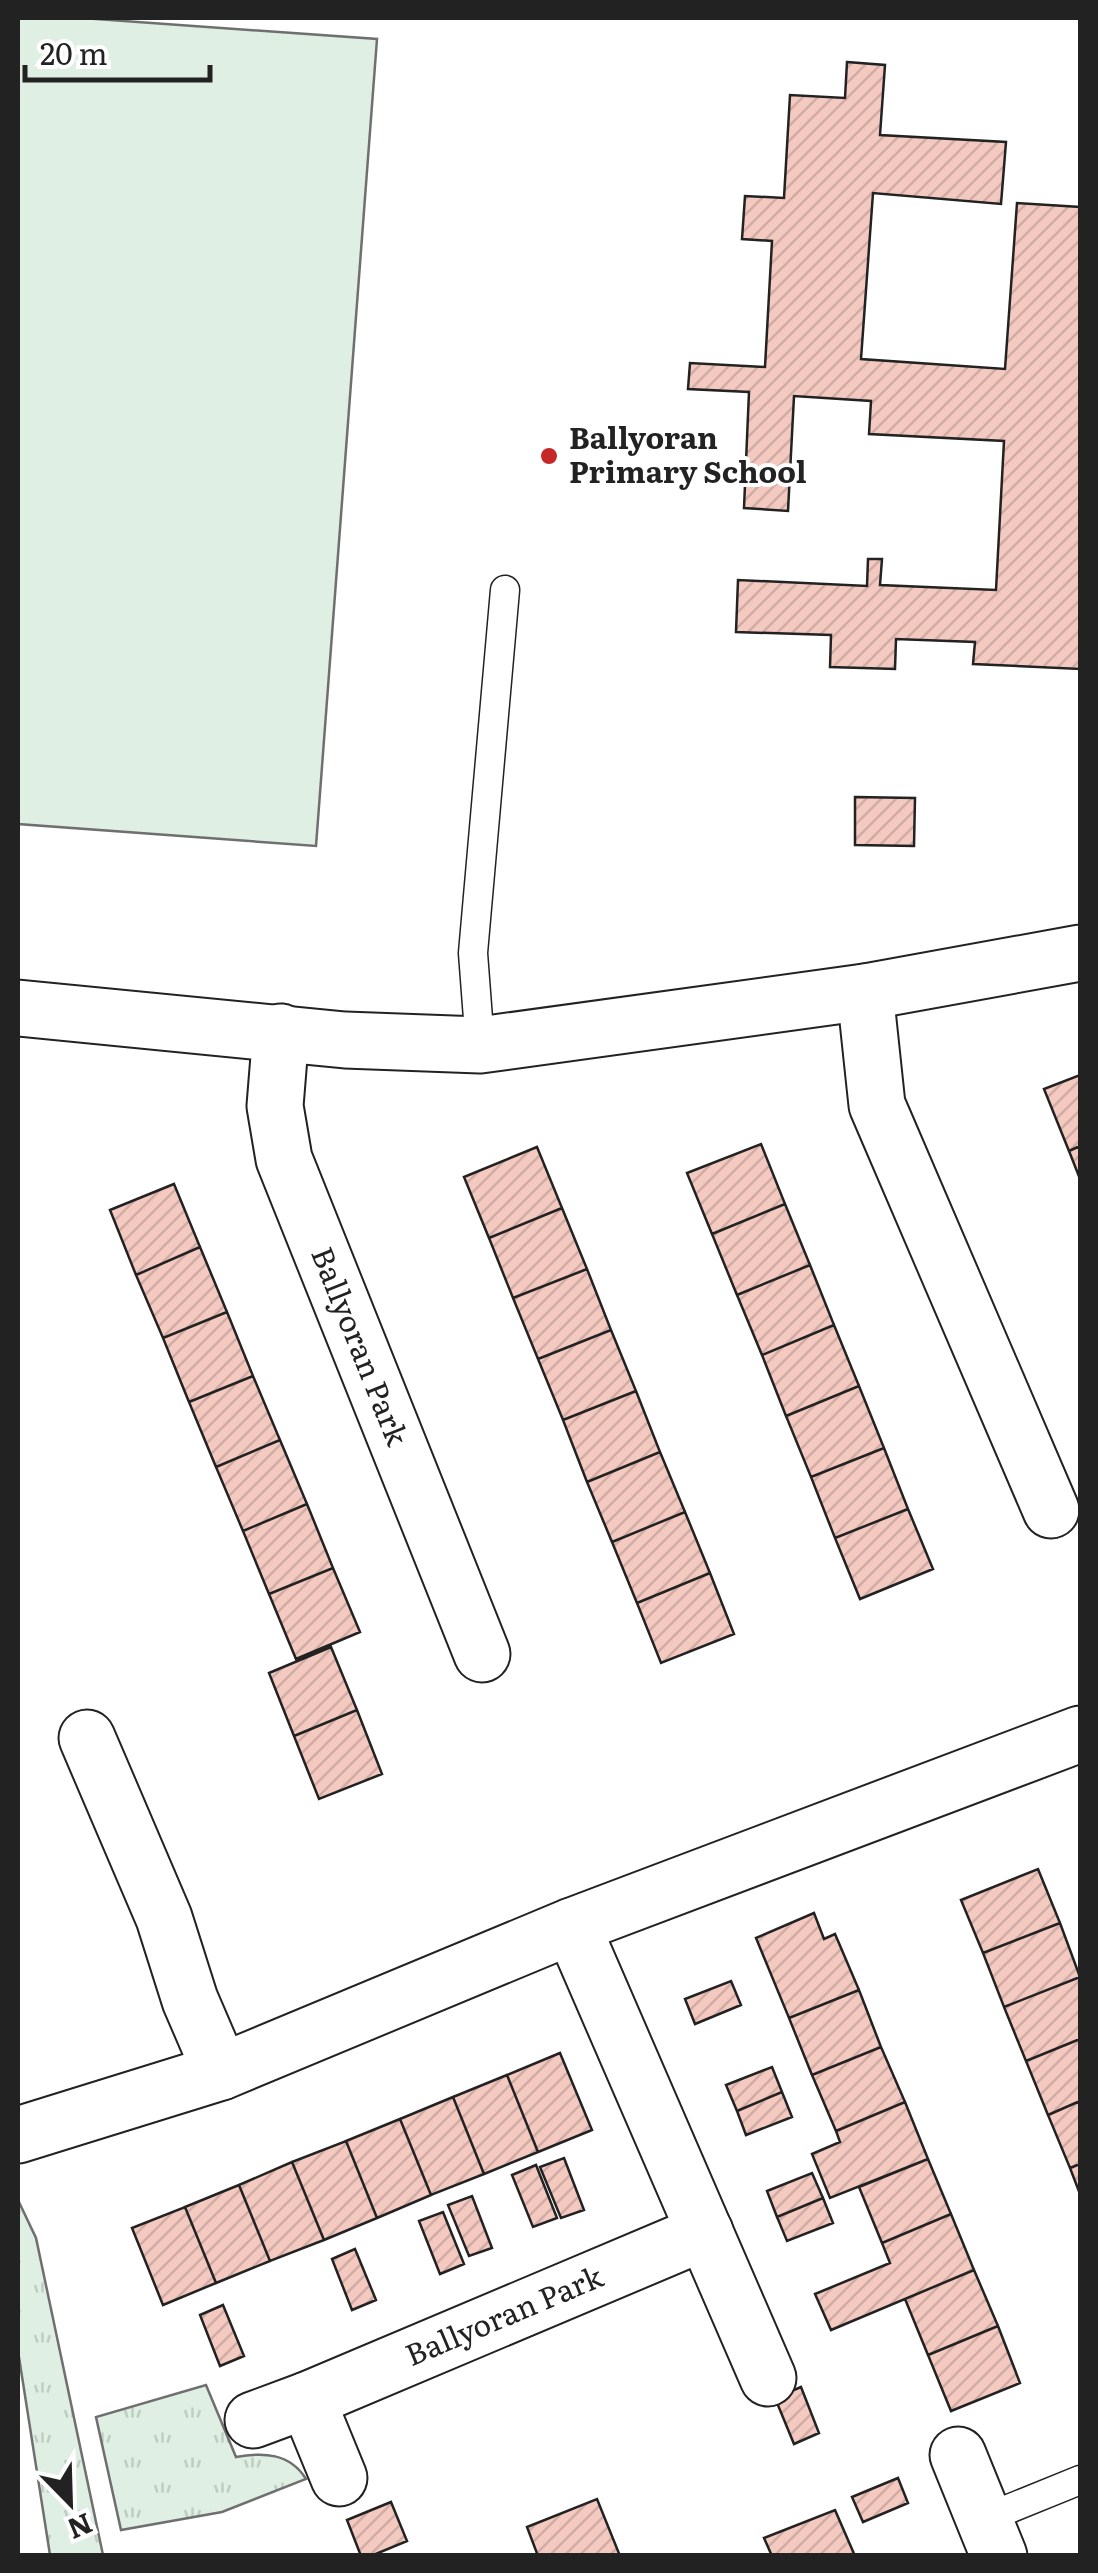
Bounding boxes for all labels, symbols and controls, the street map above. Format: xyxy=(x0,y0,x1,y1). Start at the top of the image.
scale bar xyxy=(25,20,210,82)
text: 20 m xyxy=(40,30,108,74)
place label: Ballyoran Primary School xyxy=(569,414,807,492)
marker: Ballyoran Primary School xyxy=(538,445,560,467)
street label: Ballyoran Park xyxy=(302,1239,422,1452)
street label: Ballyoran Park xyxy=(398,2252,610,2375)
north arrow xyxy=(20,2453,120,2553)
text: N xyxy=(62,2504,100,2552)

